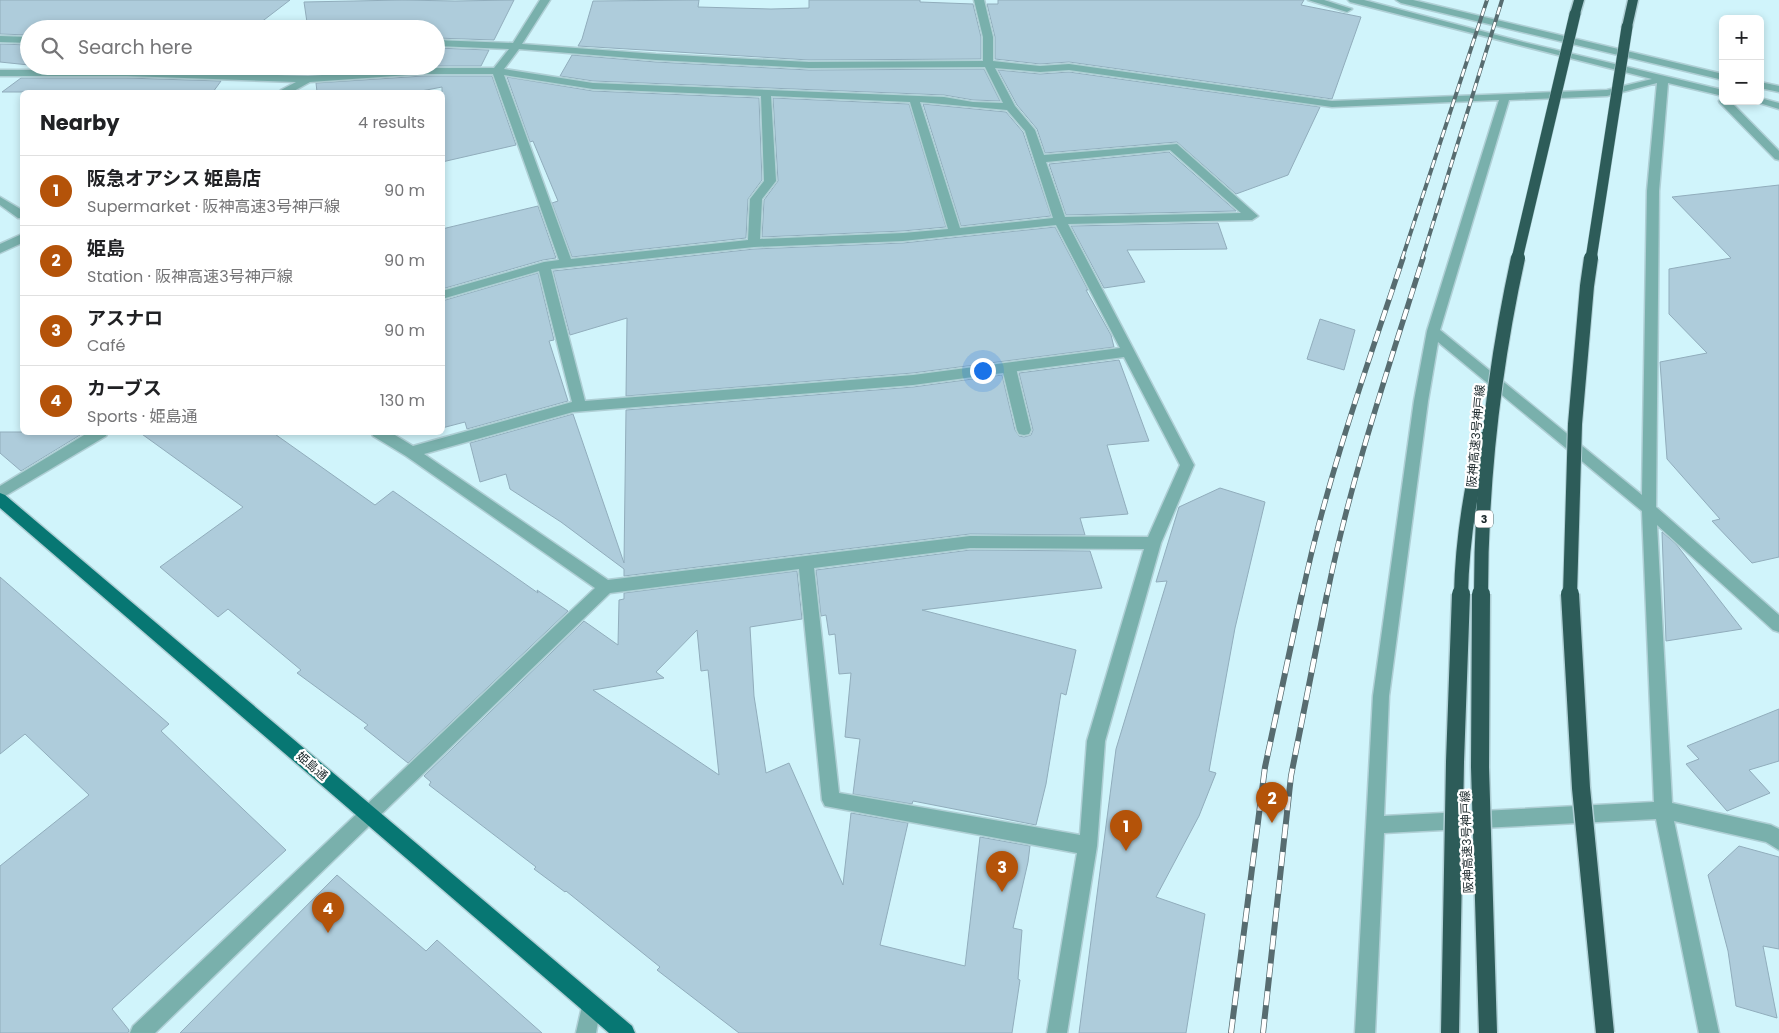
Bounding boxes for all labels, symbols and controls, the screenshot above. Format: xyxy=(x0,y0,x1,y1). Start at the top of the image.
map controls xyxy=(1719,15,1764,105)
button: + xyxy=(1719,15,1764,60)
search box xyxy=(20,20,445,75)
icon: search xyxy=(38,34,66,62)
text: Search here xyxy=(78,34,192,61)
button: − xyxy=(1719,60,1764,105)
text: Nearby xyxy=(40,108,120,137)
text: 4 results xyxy=(358,111,425,134)
text: 阪急オアシス 姫島店 xyxy=(87,165,261,192)
text: 1 xyxy=(53,179,59,202)
text: 90 m xyxy=(384,179,425,202)
text: Supermarket · 阪神高速3号神戸線 xyxy=(87,195,340,218)
text: 姫島 xyxy=(87,235,125,262)
text: 2 xyxy=(51,249,61,272)
text: 90 m xyxy=(384,249,425,272)
text: Station · 阪神高速3号神戸線 xyxy=(87,265,293,288)
text: アスナロ xyxy=(87,305,163,332)
text: 3 xyxy=(51,319,61,342)
text: 90 m xyxy=(384,319,425,342)
text: Café xyxy=(87,334,125,357)
your location xyxy=(970,358,996,384)
text: カーブス xyxy=(87,375,162,402)
street label: 阪神高速3号神戸線 xyxy=(1463,384,1488,488)
text: 4 xyxy=(51,389,61,412)
text: 130 m xyxy=(380,389,425,412)
text: Sports · 姫島通 xyxy=(87,405,198,428)
road number: 3 xyxy=(1475,510,1493,528)
street label: 姫島通 xyxy=(293,747,331,784)
pin: 2 xyxy=(1256,782,1288,823)
street label: 阪神高速3号神戸線 xyxy=(1456,790,1477,894)
pin: 1 xyxy=(1110,810,1142,851)
pin: 3 xyxy=(986,851,1018,892)
pin: 4 xyxy=(312,892,344,933)

